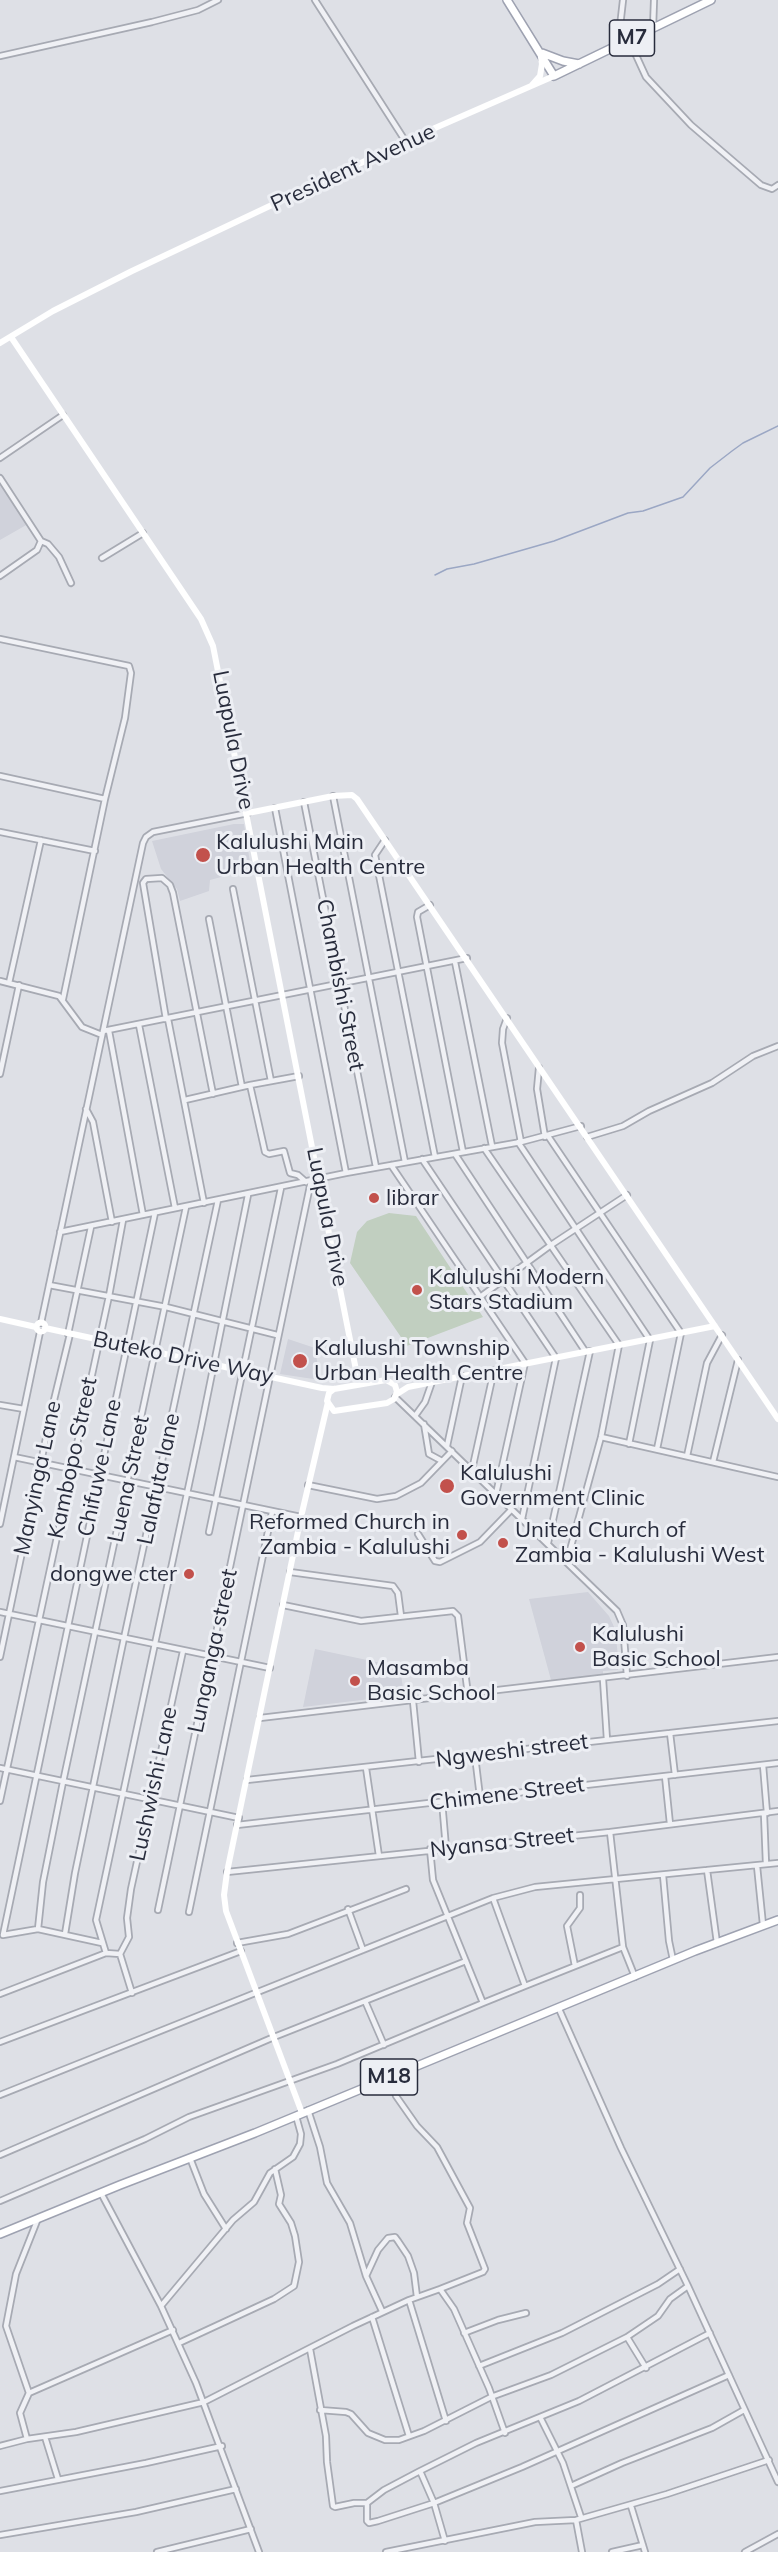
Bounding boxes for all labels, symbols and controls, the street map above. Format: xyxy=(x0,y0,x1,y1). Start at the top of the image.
road number: M7 xyxy=(610,20,654,56)
street label: President Avenue xyxy=(267,118,439,218)
street label: Luapula Drive xyxy=(207,668,259,812)
place label: Kalulushi Main Urban Health Centre xyxy=(216,829,425,880)
marker: Kalulushi Main Urban Health Centre xyxy=(194,846,212,864)
street label: Chambishi Street xyxy=(310,897,370,1073)
street label: Luapula Drive xyxy=(301,1145,353,1289)
place label: librar xyxy=(386,1185,439,1211)
marker: librar xyxy=(367,1191,381,1205)
place label: Kalulushi Modern Stars Stadium xyxy=(429,1264,604,1316)
marker: Kalulushi Modern Stars Stadium xyxy=(410,1283,424,1297)
street label: Buteko Drive Way xyxy=(91,1326,275,1390)
place label: Kalulushi Township Urban Health Centre xyxy=(314,1335,523,1386)
marker: Kalulushi Township Urban Health Centre xyxy=(291,1352,309,1370)
street label: Kambopo Street xyxy=(43,1375,103,1541)
street label: Chifuwe Lane xyxy=(73,1397,127,1539)
street label: Manyinga Lane xyxy=(9,1399,67,1557)
street label: Lalafuta lane xyxy=(132,1411,186,1547)
street label: Luena Street xyxy=(103,1413,155,1545)
place label: Kalulushi Government Clinic xyxy=(460,1460,645,1512)
marker: Kalulushi Government Clinic xyxy=(438,1477,456,1495)
place label: Reformed Church in Zambia - Kalulushi xyxy=(249,1509,450,1560)
place label: United Church of Zambia - Kalulushi West xyxy=(515,1517,764,1568)
marker: Reformed Church in Zambia - Kalulushi xyxy=(455,1528,469,1542)
marker: United Church of Zambia - Kalulushi West xyxy=(496,1536,510,1550)
place label: dongwe cter xyxy=(50,1561,177,1587)
marker: dongwe cter xyxy=(182,1567,196,1581)
street label: Lunganga street xyxy=(183,1567,243,1735)
place label: Kalulushi Basic School xyxy=(592,1621,721,1672)
marker: Kalulushi Basic School xyxy=(573,1640,587,1654)
place label: Masamba Basic School xyxy=(367,1655,496,1706)
marker: Masamba Basic School xyxy=(348,1674,362,1688)
street label: Lushwishi Lane xyxy=(125,1704,183,1864)
street label: Ngweshi street xyxy=(434,1729,590,1773)
street label: Chimene Street xyxy=(428,1771,586,1817)
street label: Nyansa Street xyxy=(429,1822,575,1864)
road number: M18 xyxy=(360,2059,418,2095)

